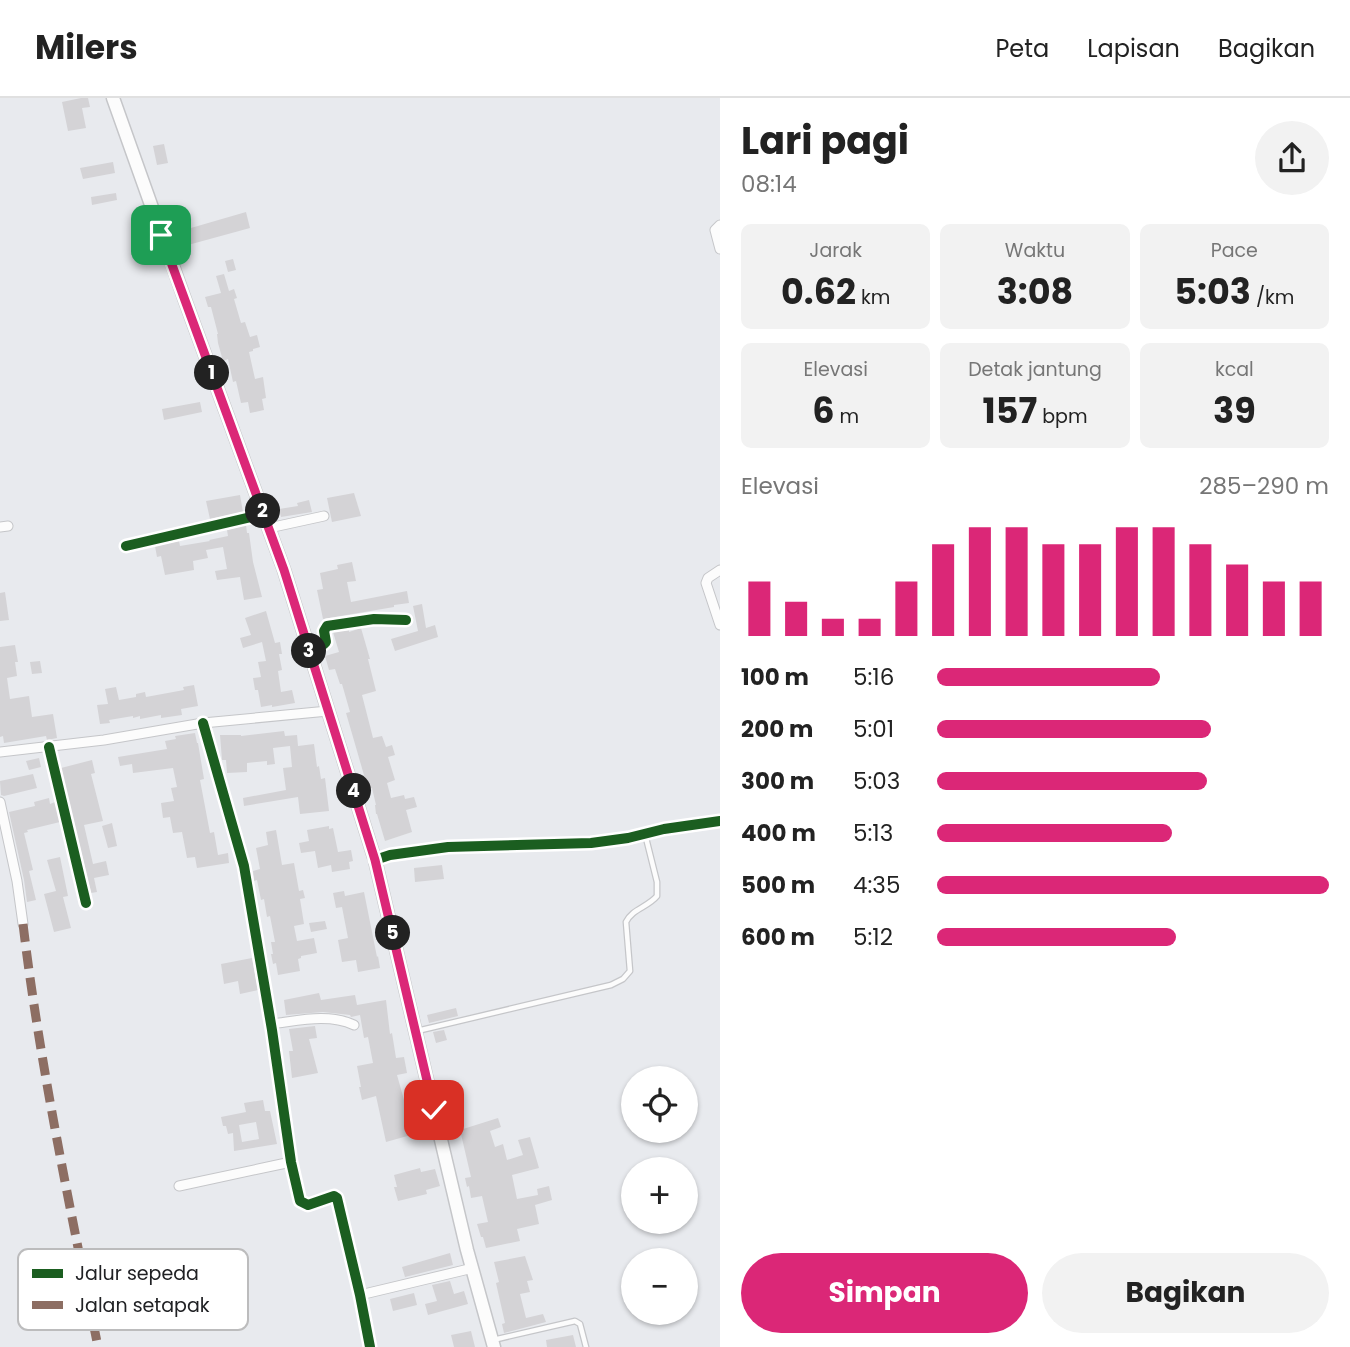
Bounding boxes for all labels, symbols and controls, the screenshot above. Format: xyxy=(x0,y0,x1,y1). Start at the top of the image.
text: Milers xyxy=(35,24,138,71)
text: Peta xyxy=(995,32,1049,65)
text: Lapisan xyxy=(1087,32,1180,65)
text: Bagikan xyxy=(1218,32,1315,65)
text: Lari pagi xyxy=(741,114,909,167)
button: share xyxy=(1255,121,1329,195)
text: 08:14 xyxy=(741,168,797,200)
pin xyxy=(131,205,191,265)
icon: arrive xyxy=(142,216,180,254)
text: Jarak xyxy=(809,237,862,264)
text: Waktu xyxy=(1005,237,1065,264)
text: Pace xyxy=(1211,237,1258,264)
text: 0.62 xyxy=(781,267,856,316)
text: 3:08 xyxy=(997,267,1073,316)
text: 5:03 xyxy=(1174,267,1251,316)
text: km xyxy=(856,284,890,311)
text: /km xyxy=(1251,284,1294,311)
pin: 1 xyxy=(194,356,230,390)
text: Elevasi xyxy=(804,356,868,383)
text: Detak jantung xyxy=(968,356,1102,383)
text: kcal xyxy=(1215,356,1254,383)
text: 1 xyxy=(208,359,215,386)
text: 6 xyxy=(812,386,834,435)
text: 157 xyxy=(983,386,1037,435)
text: 39 xyxy=(1213,386,1256,435)
text: m xyxy=(834,403,859,430)
text: bpm xyxy=(1037,403,1087,430)
text: Elevasi xyxy=(741,470,819,502)
text: 285–290 m xyxy=(1199,470,1329,502)
pin: 2 xyxy=(246,494,280,528)
text: 2 xyxy=(257,497,268,524)
pin: 3 xyxy=(292,634,326,668)
text: 3 xyxy=(303,637,314,664)
text: 100 m xyxy=(741,661,809,693)
text: 5:16 xyxy=(853,661,894,693)
text: 200 m xyxy=(741,713,813,745)
text: 5:01 xyxy=(853,713,894,745)
text: 300 m xyxy=(741,765,814,797)
text: 5:03 xyxy=(853,765,900,797)
pin: 4 xyxy=(336,774,372,808)
text: 4 xyxy=(347,777,360,804)
text: 400 m xyxy=(741,817,816,849)
text: 5:13 xyxy=(853,817,893,849)
text: 500 m xyxy=(741,869,815,901)
text: 4:35 xyxy=(853,869,900,901)
pin: 5 xyxy=(376,916,410,950)
text: 5 xyxy=(386,919,399,946)
text: 600 m xyxy=(741,921,815,953)
text: 5:12 xyxy=(853,921,893,953)
map controls xyxy=(621,1066,698,1325)
button: locate xyxy=(621,1066,698,1143)
pin xyxy=(404,1080,464,1140)
icon: check xyxy=(415,1091,453,1129)
button: + xyxy=(621,1157,698,1234)
button: − xyxy=(621,1248,698,1325)
legend xyxy=(18,1249,248,1330)
button: Simpan xyxy=(741,1253,1028,1333)
button: Bagikan xyxy=(1042,1253,1329,1333)
text: Jalur sepeda xyxy=(75,1260,199,1287)
text: Jalan setapak xyxy=(75,1292,210,1319)

